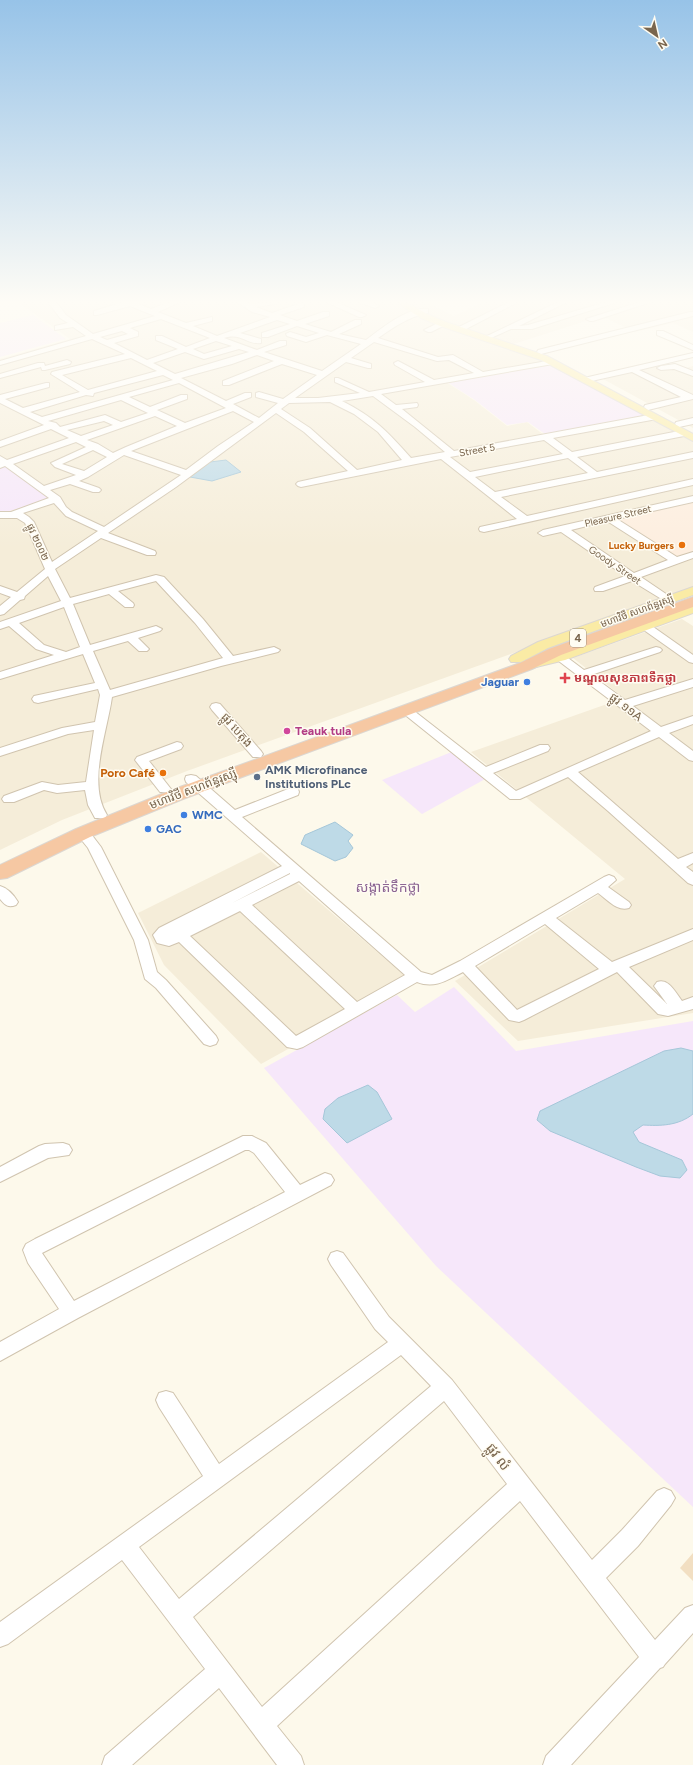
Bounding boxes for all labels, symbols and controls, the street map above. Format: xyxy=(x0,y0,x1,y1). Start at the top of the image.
north arrow xyxy=(637,16,677,56)
text: N xyxy=(655,36,669,52)
street label: Street 5 xyxy=(458,440,496,460)
street label: Pleasure Street xyxy=(583,502,653,530)
street label: ផ្លូវ ២០០២ xyxy=(21,521,52,564)
place label: Lucky Burgers xyxy=(608,539,674,552)
marker: Lucky Burgers xyxy=(677,540,687,550)
street label: Goody Street xyxy=(586,543,644,588)
street label: មហាវិថី សហព័ន្ធរុស្ស៊ី xyxy=(598,591,676,633)
road number: 4 xyxy=(570,629,586,647)
place label: មណ្ឌលសុខភាពទឹកថ្លា xyxy=(574,671,676,685)
marker: មណ្ឌលសុខភាពទឹកថ្លា xyxy=(559,672,571,684)
place label: Jaguar xyxy=(481,675,519,689)
marker: Jaguar xyxy=(522,677,532,687)
street label: ផ្លូវ ១១A xyxy=(605,690,645,727)
street label: ផ្លូវ បេតុង xyxy=(216,710,256,752)
place label: Teauk tula xyxy=(295,724,351,738)
marker: Teauk tula xyxy=(282,726,292,736)
place label: AMK Microfinance Institutions PLc xyxy=(265,763,368,791)
street label: មហាវិថី សហព័ន្ធរុស្ស៊ី xyxy=(147,765,240,815)
place label: Poro Café xyxy=(100,766,155,780)
marker: Poro Café xyxy=(158,768,168,778)
marker: AMK Microfinance Institutions PLc xyxy=(252,772,262,782)
place label: WMC xyxy=(192,808,223,822)
marker: WMC xyxy=(179,810,189,820)
place label: GAC xyxy=(156,822,182,836)
marker: GAC xyxy=(143,824,153,834)
district label: សង្កាត់ទឹកថ្លា xyxy=(355,879,421,896)
street label: ផ្លូវ លំ xyxy=(480,1440,514,1476)

